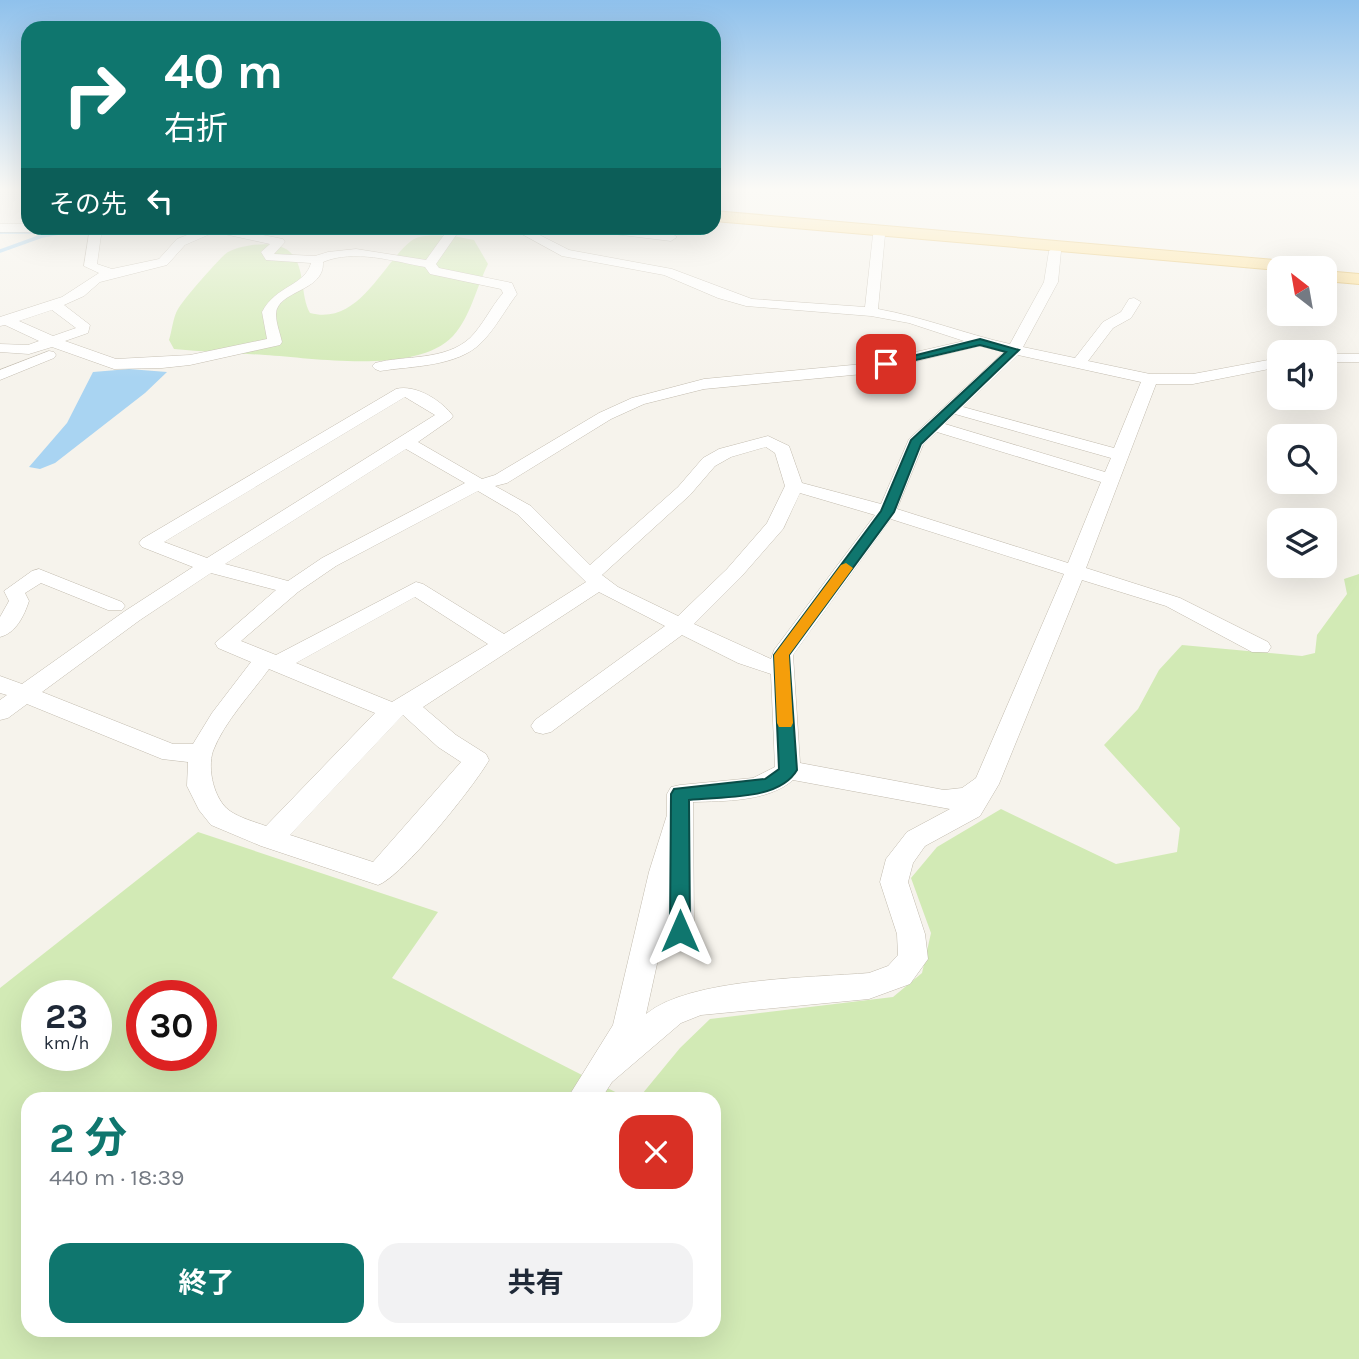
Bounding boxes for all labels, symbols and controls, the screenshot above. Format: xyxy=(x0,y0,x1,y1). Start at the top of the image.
text: 40 m xyxy=(164,43,283,100)
icon: right xyxy=(49,49,140,140)
text: 右折 xyxy=(164,110,228,147)
icon: left xyxy=(141,182,179,220)
text: その先 xyxy=(49,189,127,220)
north arrow xyxy=(1267,256,1337,326)
map controls xyxy=(1267,256,1337,578)
pin xyxy=(856,334,916,394)
button: sound xyxy=(1267,340,1337,410)
icon: arrive xyxy=(867,345,905,383)
button: search xyxy=(1267,424,1337,494)
button: layers xyxy=(1267,508,1337,578)
position arrow xyxy=(643,894,717,968)
speed limit sign: 30 xyxy=(126,980,217,1071)
text: 23 xyxy=(45,996,88,1037)
text: km/h xyxy=(44,1032,89,1054)
text: 2 分 xyxy=(49,1113,127,1163)
button: close xyxy=(619,1115,693,1189)
text: 440 m · 18:39 xyxy=(49,1164,184,1191)
button: 終了 xyxy=(49,1243,364,1323)
button: 共有 xyxy=(378,1243,693,1323)

